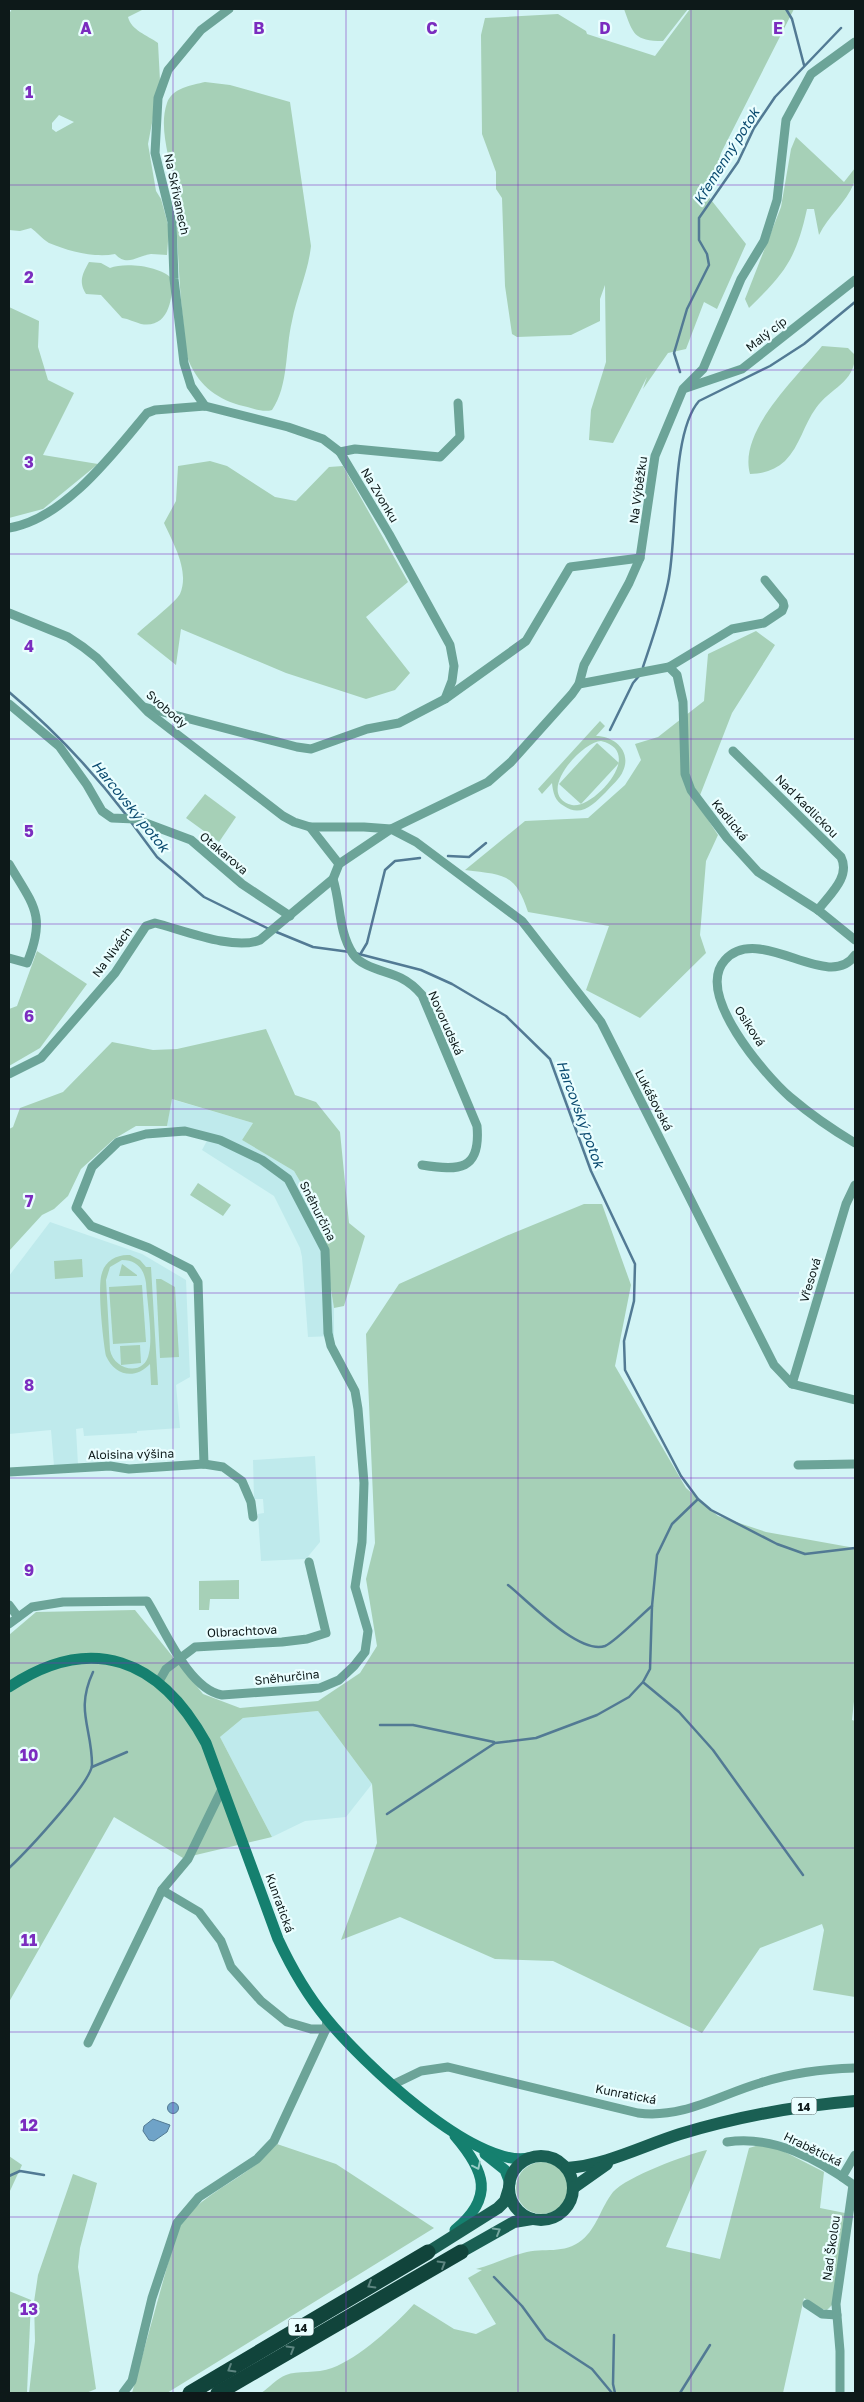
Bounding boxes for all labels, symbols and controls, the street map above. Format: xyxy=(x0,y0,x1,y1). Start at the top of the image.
text: A xyxy=(80,18,92,38)
text: B xyxy=(253,18,265,38)
text: C xyxy=(426,18,438,38)
text: D xyxy=(599,18,611,38)
text: E xyxy=(773,18,783,38)
text: 1 xyxy=(25,82,33,102)
water label: Křemenný potok xyxy=(689,103,764,208)
street label: Na Skřivanech xyxy=(161,152,193,236)
text: 2 xyxy=(24,267,34,287)
street label: Malý cíp xyxy=(743,313,789,355)
text: 3 xyxy=(24,452,34,472)
street label: Na Výběžku xyxy=(626,455,650,525)
street label: Na Zvonku xyxy=(358,465,402,525)
text: 4 xyxy=(24,636,34,656)
street label: Svobody xyxy=(143,687,191,731)
water label: Harcovský potok xyxy=(89,757,175,857)
street label: Nad Kadlickou xyxy=(772,771,842,841)
street label: Kadlická xyxy=(709,796,751,844)
text: 5 xyxy=(24,821,34,841)
street label: Otakarova xyxy=(197,828,251,878)
street label: Na Nivách xyxy=(89,924,135,980)
street label: Novorudská xyxy=(425,988,467,1058)
street label: Osiková xyxy=(731,1003,769,1049)
text: 6 xyxy=(24,1006,34,1026)
water label: Harcovský potok xyxy=(554,1058,609,1172)
street label: Lukášovská xyxy=(632,1067,676,1133)
street label: Sněhurčina xyxy=(297,1179,339,1243)
text: 7 xyxy=(25,1191,34,1211)
street label: Vřesová xyxy=(796,1256,824,1304)
text: 8 xyxy=(24,1375,34,1395)
street label: Aloisina výšina xyxy=(88,1446,174,1462)
text: 9 xyxy=(24,1560,34,1580)
street label: Olbrachtova xyxy=(207,1622,277,1640)
street label: Sněhurčina xyxy=(254,1666,320,1688)
text: 10 xyxy=(20,1745,38,1765)
street label: Kunratická xyxy=(262,1871,298,1935)
text: 11 xyxy=(21,1930,37,1950)
street label: Kunratická xyxy=(594,2081,658,2107)
road number: 14 xyxy=(792,2098,816,2114)
text: 12 xyxy=(20,2115,38,2135)
street label: Hrabětická xyxy=(781,2128,845,2170)
one-way arrow xyxy=(471,2161,481,2170)
street label: Nad Školou xyxy=(819,2214,843,2282)
one-way arrow xyxy=(492,2228,501,2238)
one-way arrow xyxy=(436,2260,445,2270)
one-way arrow xyxy=(367,2279,376,2289)
text: 13 xyxy=(20,2299,38,2319)
road number: 14 xyxy=(288,2318,314,2336)
one-way arrow xyxy=(286,2346,295,2356)
one-way arrow xyxy=(228,2362,237,2372)

